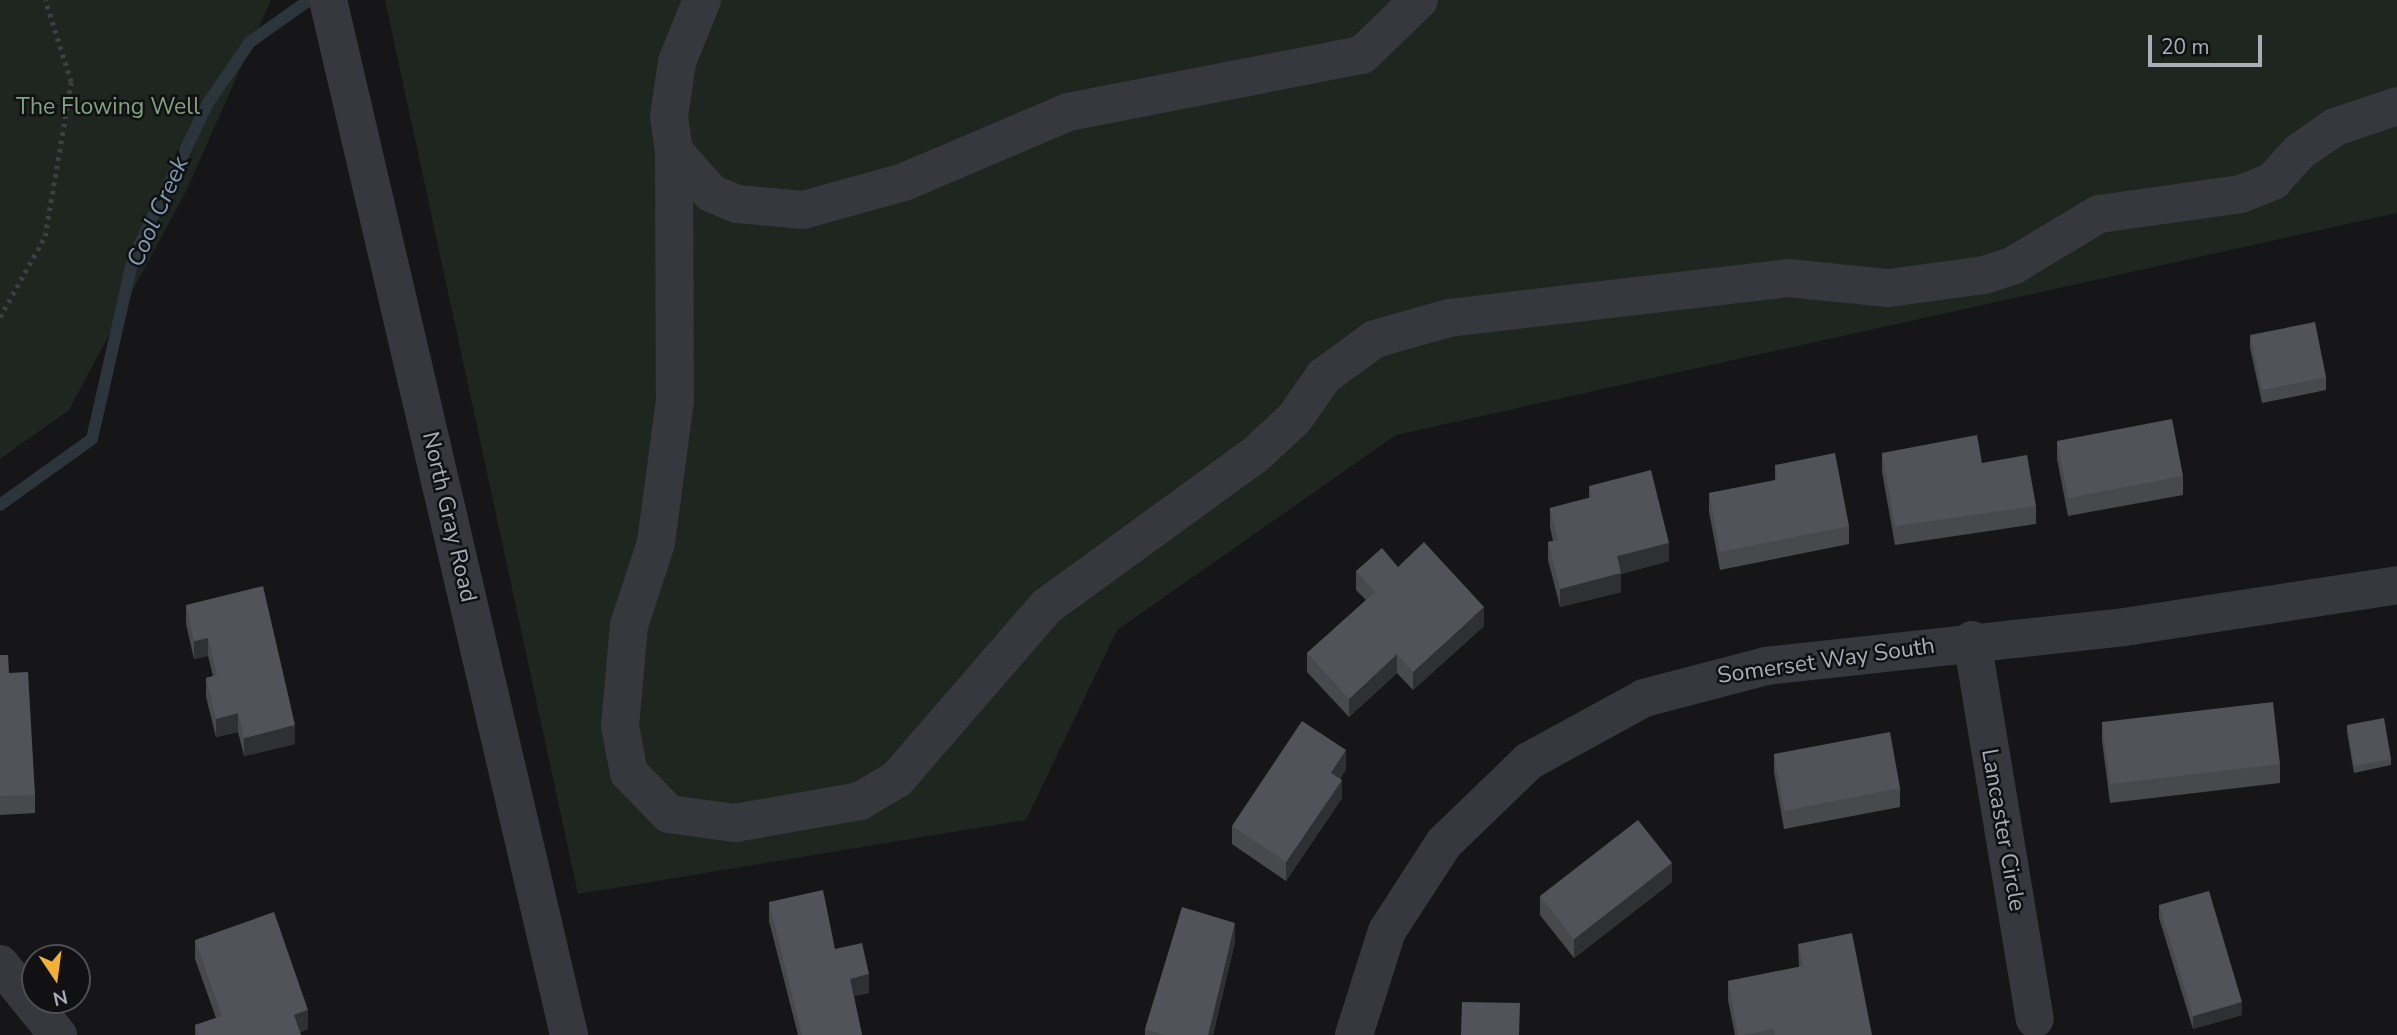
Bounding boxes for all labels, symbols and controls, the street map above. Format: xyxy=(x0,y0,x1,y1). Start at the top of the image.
scale bar xyxy=(2152,21,2266,65)
text: 20 m xyxy=(2161,33,2210,61)
park label: The Flowing Well xyxy=(16,93,200,121)
water label: Cool Creek xyxy=(121,153,195,271)
street label: North Gray Road xyxy=(416,429,482,605)
street label: Somerset Way South xyxy=(1716,632,1936,690)
street label: Lancaster Circle xyxy=(1975,747,2031,913)
north arrow xyxy=(21,944,91,1014)
text: N xyxy=(50,983,70,1012)

